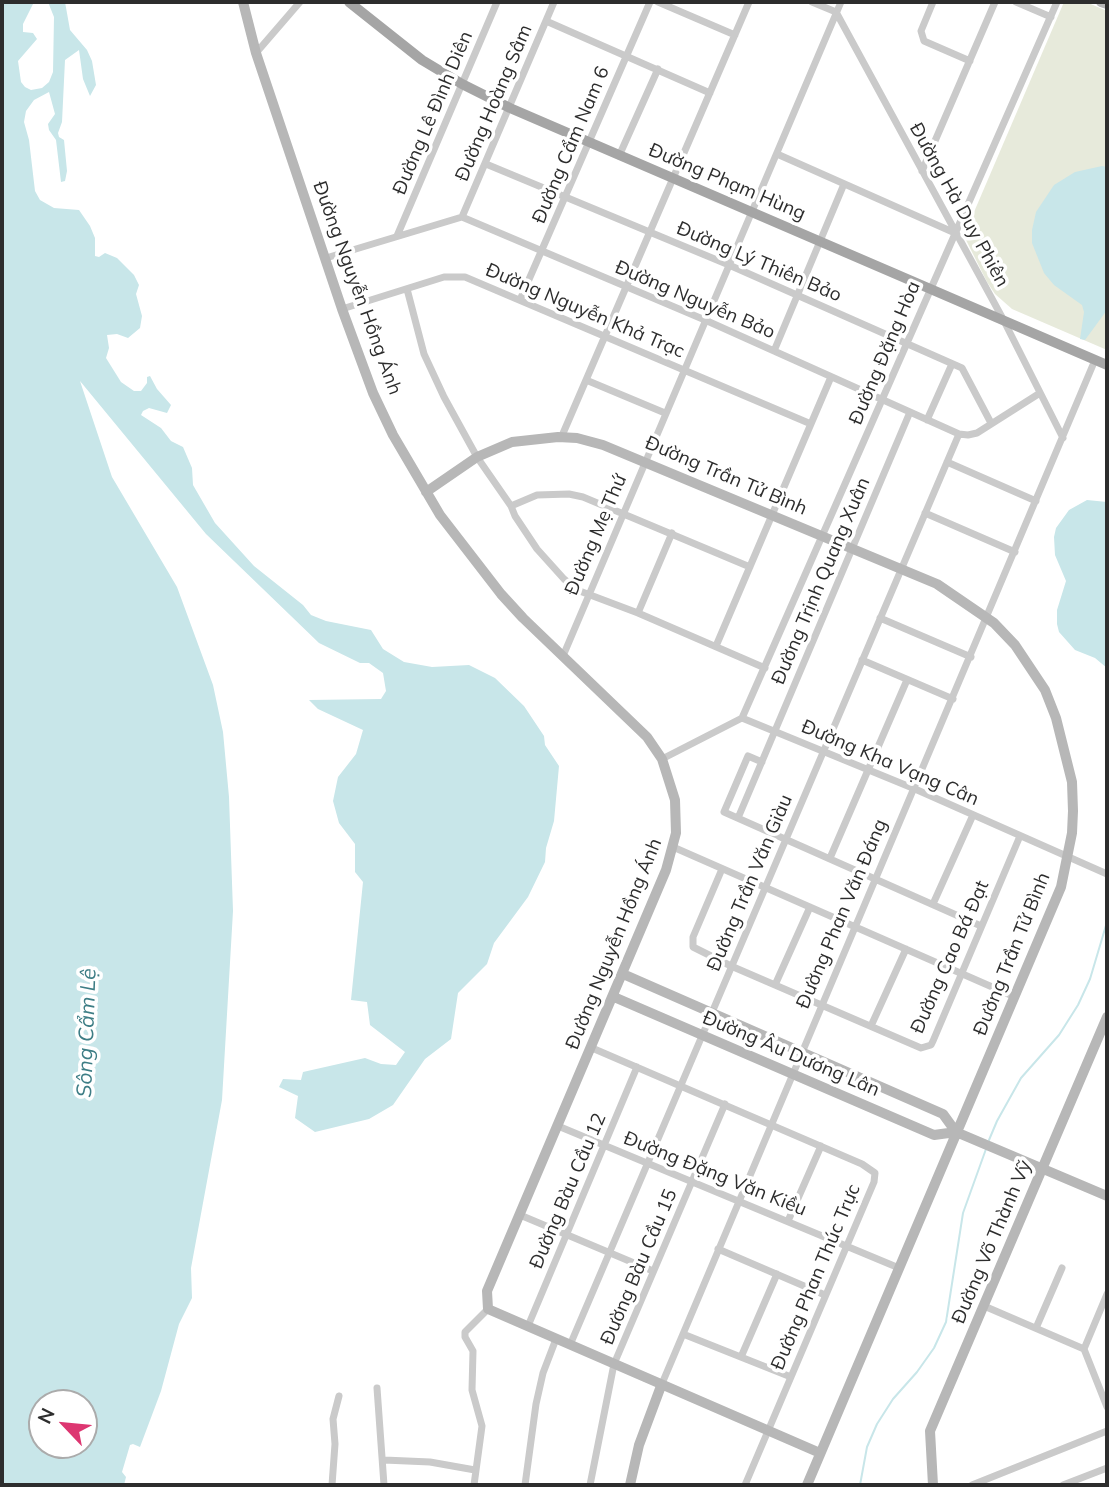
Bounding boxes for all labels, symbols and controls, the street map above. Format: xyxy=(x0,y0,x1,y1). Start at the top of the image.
street label: Đường Hoàng Sâm xyxy=(451,21,537,185)
street label: Đường Lê Đình Diên xyxy=(388,28,478,198)
street label: Đường Cẩm Nam 6 xyxy=(528,63,614,227)
street label: Đường Hà Duy Phiên xyxy=(904,119,1014,291)
street label: Đường Phạm Hùng xyxy=(645,139,809,225)
street label: Đường Nguyễn Hồng Ánh xyxy=(308,178,406,398)
street label: Đường Lý Thiên Bảo xyxy=(673,217,845,307)
street label: Đường Nguyễn Bảo xyxy=(612,256,778,344)
street label: Đường Nguyễn Khả Trạc xyxy=(482,259,688,363)
street label: Đường Đặng Hòa xyxy=(845,278,925,428)
street label: Đường Trần Tử Bình xyxy=(642,432,810,520)
street label: Đường Mẹ Thứ xyxy=(560,471,632,599)
street label: Đường Trịnh Quang Xuân xyxy=(767,474,875,688)
street label: Đường Kha Vạng Cân xyxy=(798,715,982,811)
street label: Đường Trần Văn Giàu xyxy=(702,791,798,975)
street label: Đường Phan Văn Đáng xyxy=(792,816,892,1012)
street label: Đường Nguyễn Hồng Ánh xyxy=(561,835,667,1053)
street label: Đường Trần Tử Bình xyxy=(969,869,1055,1039)
street label: Đường Cao Bá Đạt xyxy=(906,877,994,1037)
water label: Sông Cẩm Lệ xyxy=(72,968,102,1098)
street label: Đường Âu Dương Lân xyxy=(699,1006,883,1102)
street label: Đường Bàu Cầu 12 xyxy=(525,1110,611,1272)
street label: Đường Đặng Văn Kiều xyxy=(620,1127,810,1221)
street label: Đường Võ Thành Vỹ xyxy=(947,1157,1037,1327)
street label: Đường Phan Thúc Trực xyxy=(766,1181,866,1373)
street label: Đường Bàu Cầu 15 xyxy=(596,1186,682,1348)
north arrow xyxy=(28,1389,98,1459)
text: N xyxy=(32,1404,60,1427)

